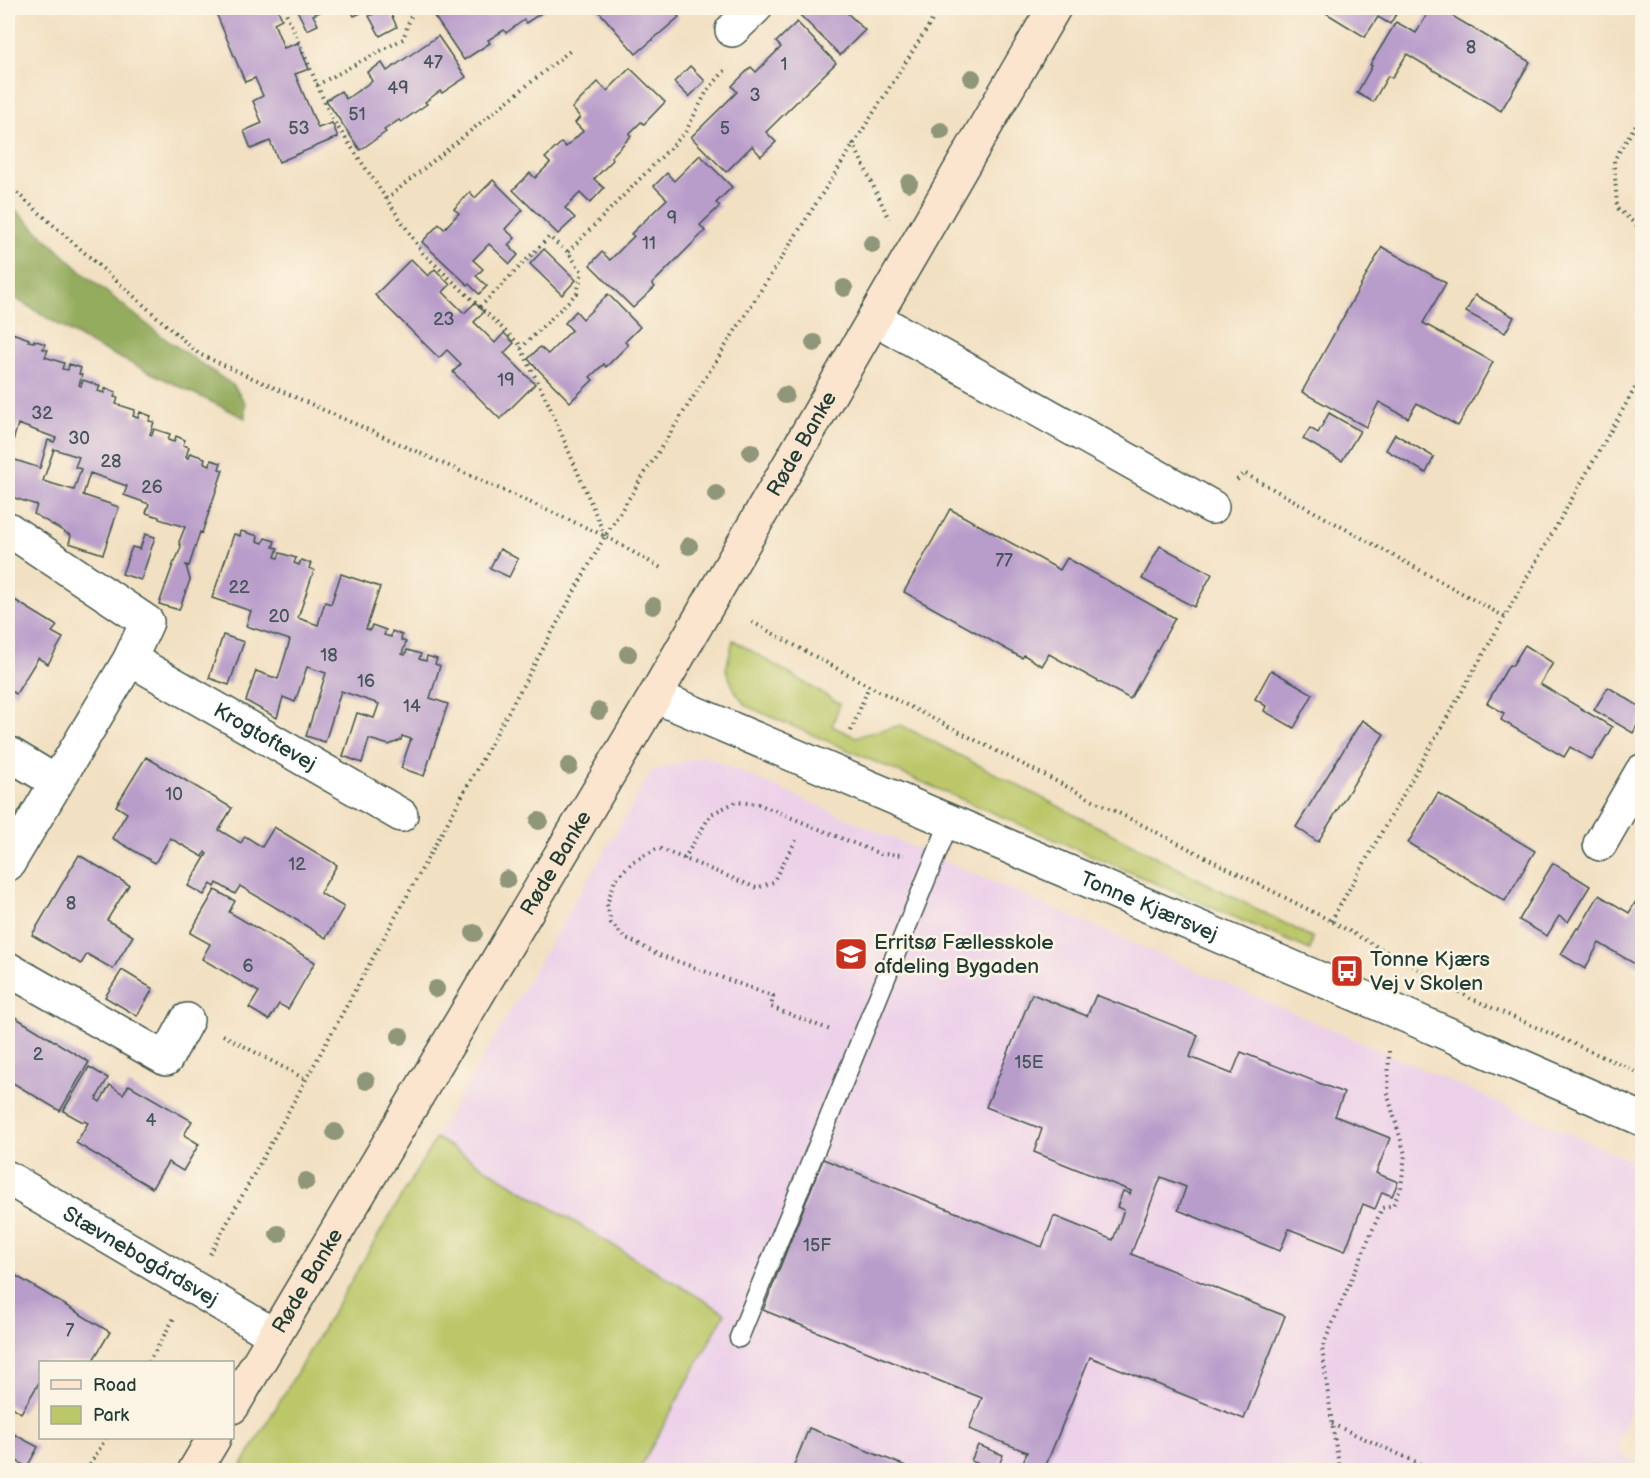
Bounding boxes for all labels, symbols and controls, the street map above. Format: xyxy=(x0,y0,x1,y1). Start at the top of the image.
house number: 8 xyxy=(1466,37,1476,58)
house number: 47 xyxy=(423,52,443,73)
house number: 1 xyxy=(781,54,787,75)
house number: 49 xyxy=(387,78,409,99)
house number: 3 xyxy=(749,85,761,106)
house number: 51 xyxy=(348,104,366,125)
house number: 53 xyxy=(288,118,310,139)
house number: 5 xyxy=(720,118,730,139)
house number: 9 xyxy=(667,208,677,229)
house number: 11 xyxy=(642,233,656,254)
house number: 23 xyxy=(433,309,455,330)
house number: 19 xyxy=(497,370,515,391)
street label: Røde Banke xyxy=(761,387,842,501)
house number: 32 xyxy=(31,403,53,424)
house number: 30 xyxy=(68,428,90,449)
house number: 28 xyxy=(100,451,122,472)
house number: 26 xyxy=(141,477,163,498)
house number: 77 xyxy=(995,550,1013,571)
house number: 22 xyxy=(228,577,250,598)
house number: 20 xyxy=(268,606,290,627)
house number: 18 xyxy=(320,645,338,666)
house number: 16 xyxy=(357,671,375,692)
house number: 14 xyxy=(403,696,421,717)
street label: Krogtoftevej xyxy=(209,698,321,777)
house number: 10 xyxy=(165,784,183,805)
street label: Røde Banke xyxy=(515,806,597,920)
house number: 12 xyxy=(288,854,306,875)
street label: Tonne Kjærsvej xyxy=(1076,866,1222,947)
house number: 8 xyxy=(66,893,76,914)
place label: Erritsø Fællesskole afdeling Bygaden xyxy=(874,930,1054,979)
school or university icon: Erritsø Fællesskole afdeling Bygaden xyxy=(833,936,869,972)
place label: Tonne Kjærs Vej v Skolen xyxy=(1370,947,1490,996)
bus stop icon: Tonne Kjærs Vej v Skolen xyxy=(1329,953,1365,989)
house number: 6 xyxy=(243,956,254,977)
house number: 2 xyxy=(33,1044,44,1065)
house number: 15E xyxy=(1014,1052,1044,1073)
house number: 4 xyxy=(146,1110,157,1131)
street label: Stævnebogårdsvej xyxy=(58,1201,223,1312)
street label: Røde Banke xyxy=(267,1224,348,1338)
house number: 15F xyxy=(803,1235,831,1256)
house number: 7 xyxy=(66,1320,75,1341)
legend xyxy=(39,1361,234,1439)
text: Road xyxy=(93,1375,137,1396)
text: Park xyxy=(93,1405,129,1426)

